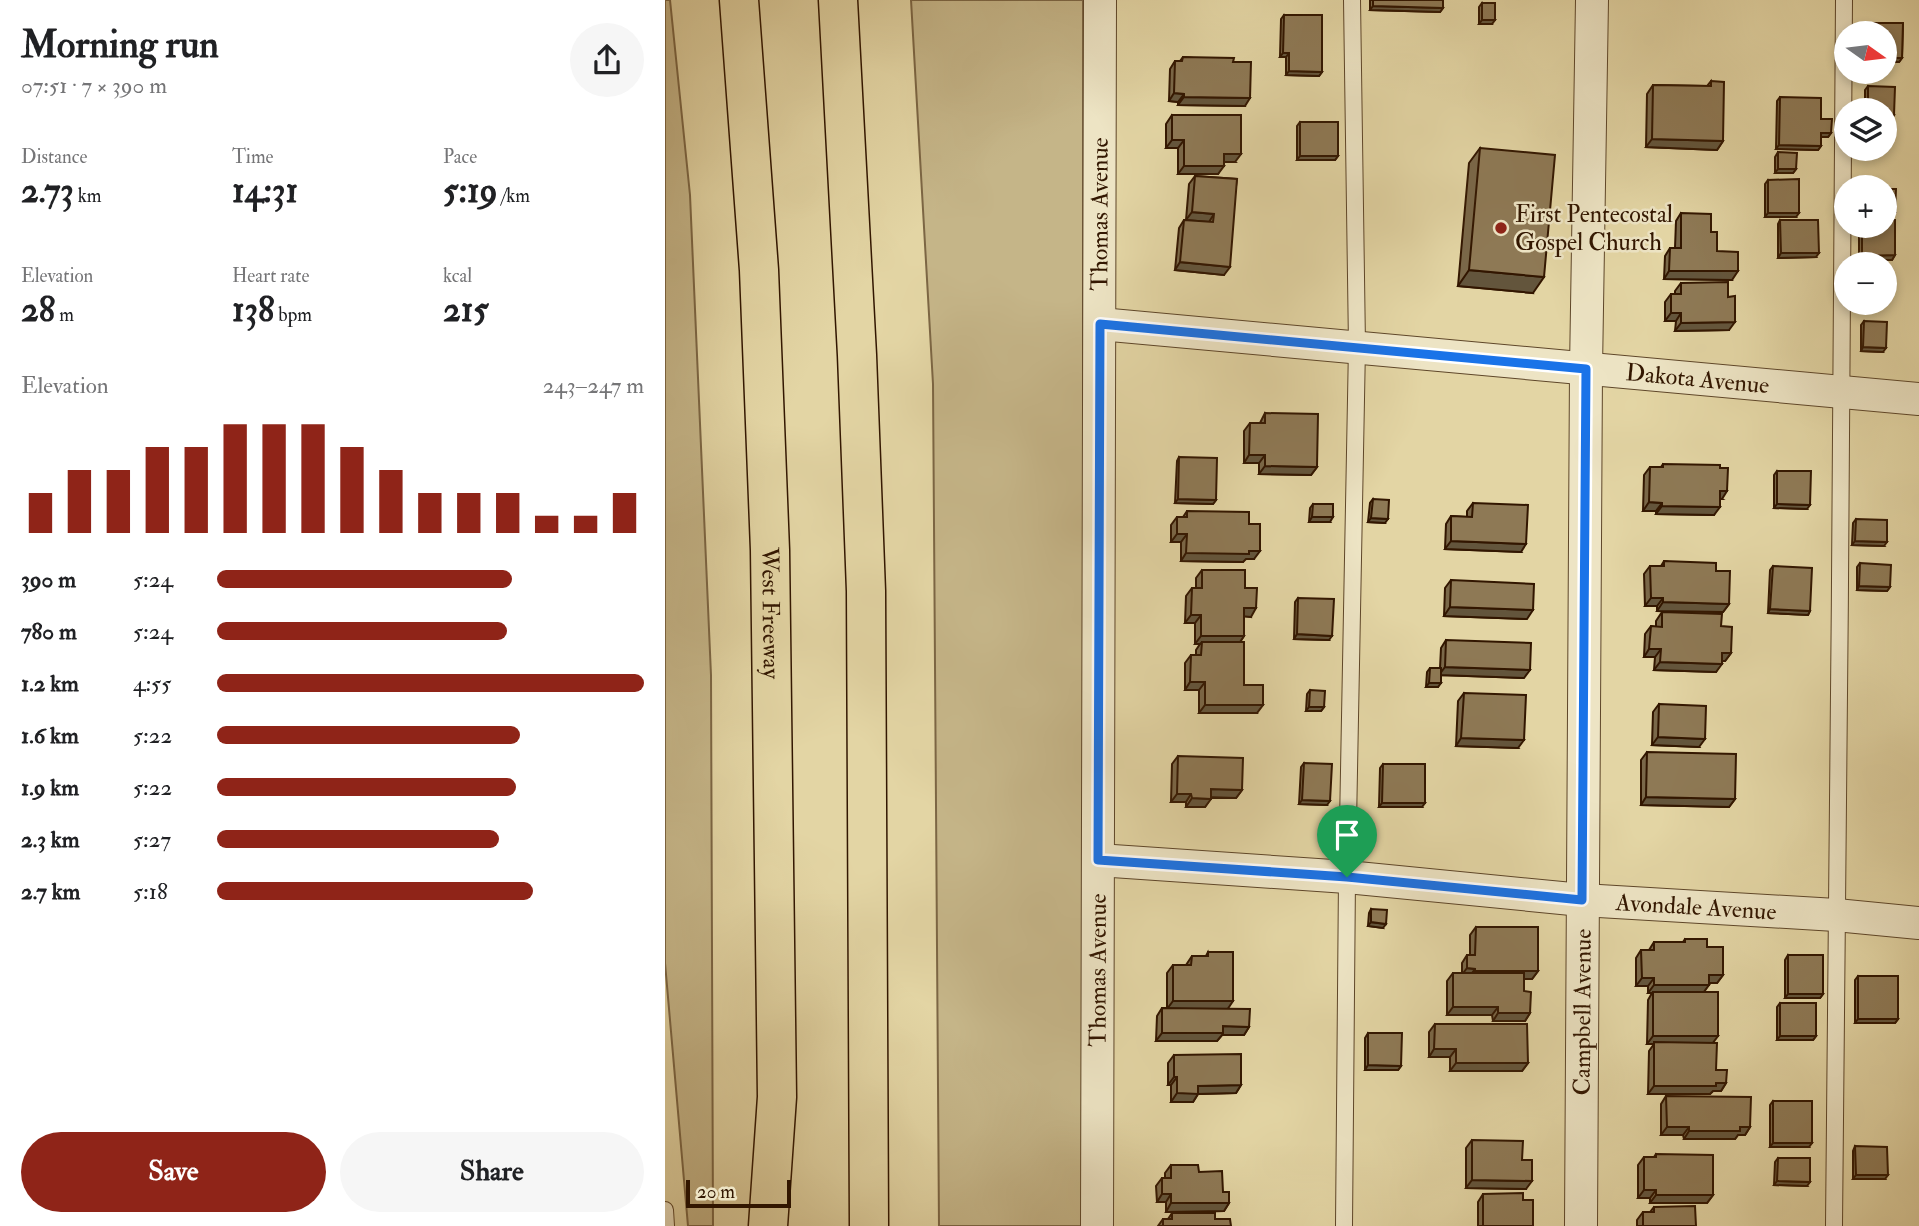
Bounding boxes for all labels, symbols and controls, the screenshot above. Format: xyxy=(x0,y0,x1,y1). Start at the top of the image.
text: Morning run xyxy=(21,21,219,69)
north arrow xyxy=(1834,21,1897,84)
map controls xyxy=(1834,21,1897,315)
button: share xyxy=(570,23,644,97)
text: 07:51 · 7 × 390 m xyxy=(21,71,167,100)
button: layers xyxy=(1834,98,1897,161)
street label: Thomas Avenue xyxy=(1084,137,1115,291)
text: Distance xyxy=(21,145,87,169)
text: Time xyxy=(232,145,274,169)
text: Pace xyxy=(443,145,477,169)
text: 2.73 xyxy=(21,169,74,213)
text: 14:31 xyxy=(232,169,298,213)
text: 5:19 xyxy=(443,169,497,213)
button: + xyxy=(1834,175,1897,238)
text: km xyxy=(74,184,101,208)
text: /km xyxy=(497,184,530,208)
place label: First Pentecostal Gospel Church xyxy=(1515,199,1673,258)
marker: First Pentecostal Gospel Church xyxy=(1493,220,1509,236)
button: − xyxy=(1834,252,1897,315)
text: Elevation xyxy=(21,264,93,288)
text: Heart rate xyxy=(232,264,309,288)
text: kcal xyxy=(443,264,472,288)
text: 28 xyxy=(21,288,55,332)
text: 138 xyxy=(232,288,274,332)
text: 215 xyxy=(443,288,489,332)
text: m xyxy=(55,303,74,327)
text: bpm xyxy=(274,303,312,327)
street label: Dakota Avenue xyxy=(1624,357,1771,401)
text: Elevation xyxy=(21,371,109,400)
text: 243–247 m xyxy=(543,371,644,400)
street label: West Freeway xyxy=(754,546,787,680)
text: 390 m xyxy=(21,565,76,594)
text: 5:24 xyxy=(133,565,173,594)
text: 780 m xyxy=(21,617,77,646)
text: 5:24 xyxy=(133,617,173,646)
text: 1.2 km xyxy=(21,669,79,698)
text: 4:55 xyxy=(133,669,171,698)
text: 1.6 km xyxy=(21,721,79,750)
text: 5:22 xyxy=(133,721,172,750)
text: 1.9 km xyxy=(21,773,79,802)
text: 5:22 xyxy=(133,773,172,802)
pin xyxy=(1317,805,1377,877)
icon: arrive xyxy=(1328,816,1366,854)
text: 2.3 km xyxy=(21,825,80,854)
text: 5:27 xyxy=(133,825,171,854)
text: 2.7 km xyxy=(21,877,80,906)
text: 5:18 xyxy=(133,877,168,906)
street label: Avondale Avenue xyxy=(1614,886,1777,927)
street label: Thomas Avenue xyxy=(1082,893,1113,1047)
street label: Campbell Avenue xyxy=(1566,929,1598,1095)
button: Save xyxy=(21,1132,326,1212)
button: Share xyxy=(340,1132,644,1212)
scale bar xyxy=(686,1177,791,1209)
text: 20 m xyxy=(697,1180,735,1204)

